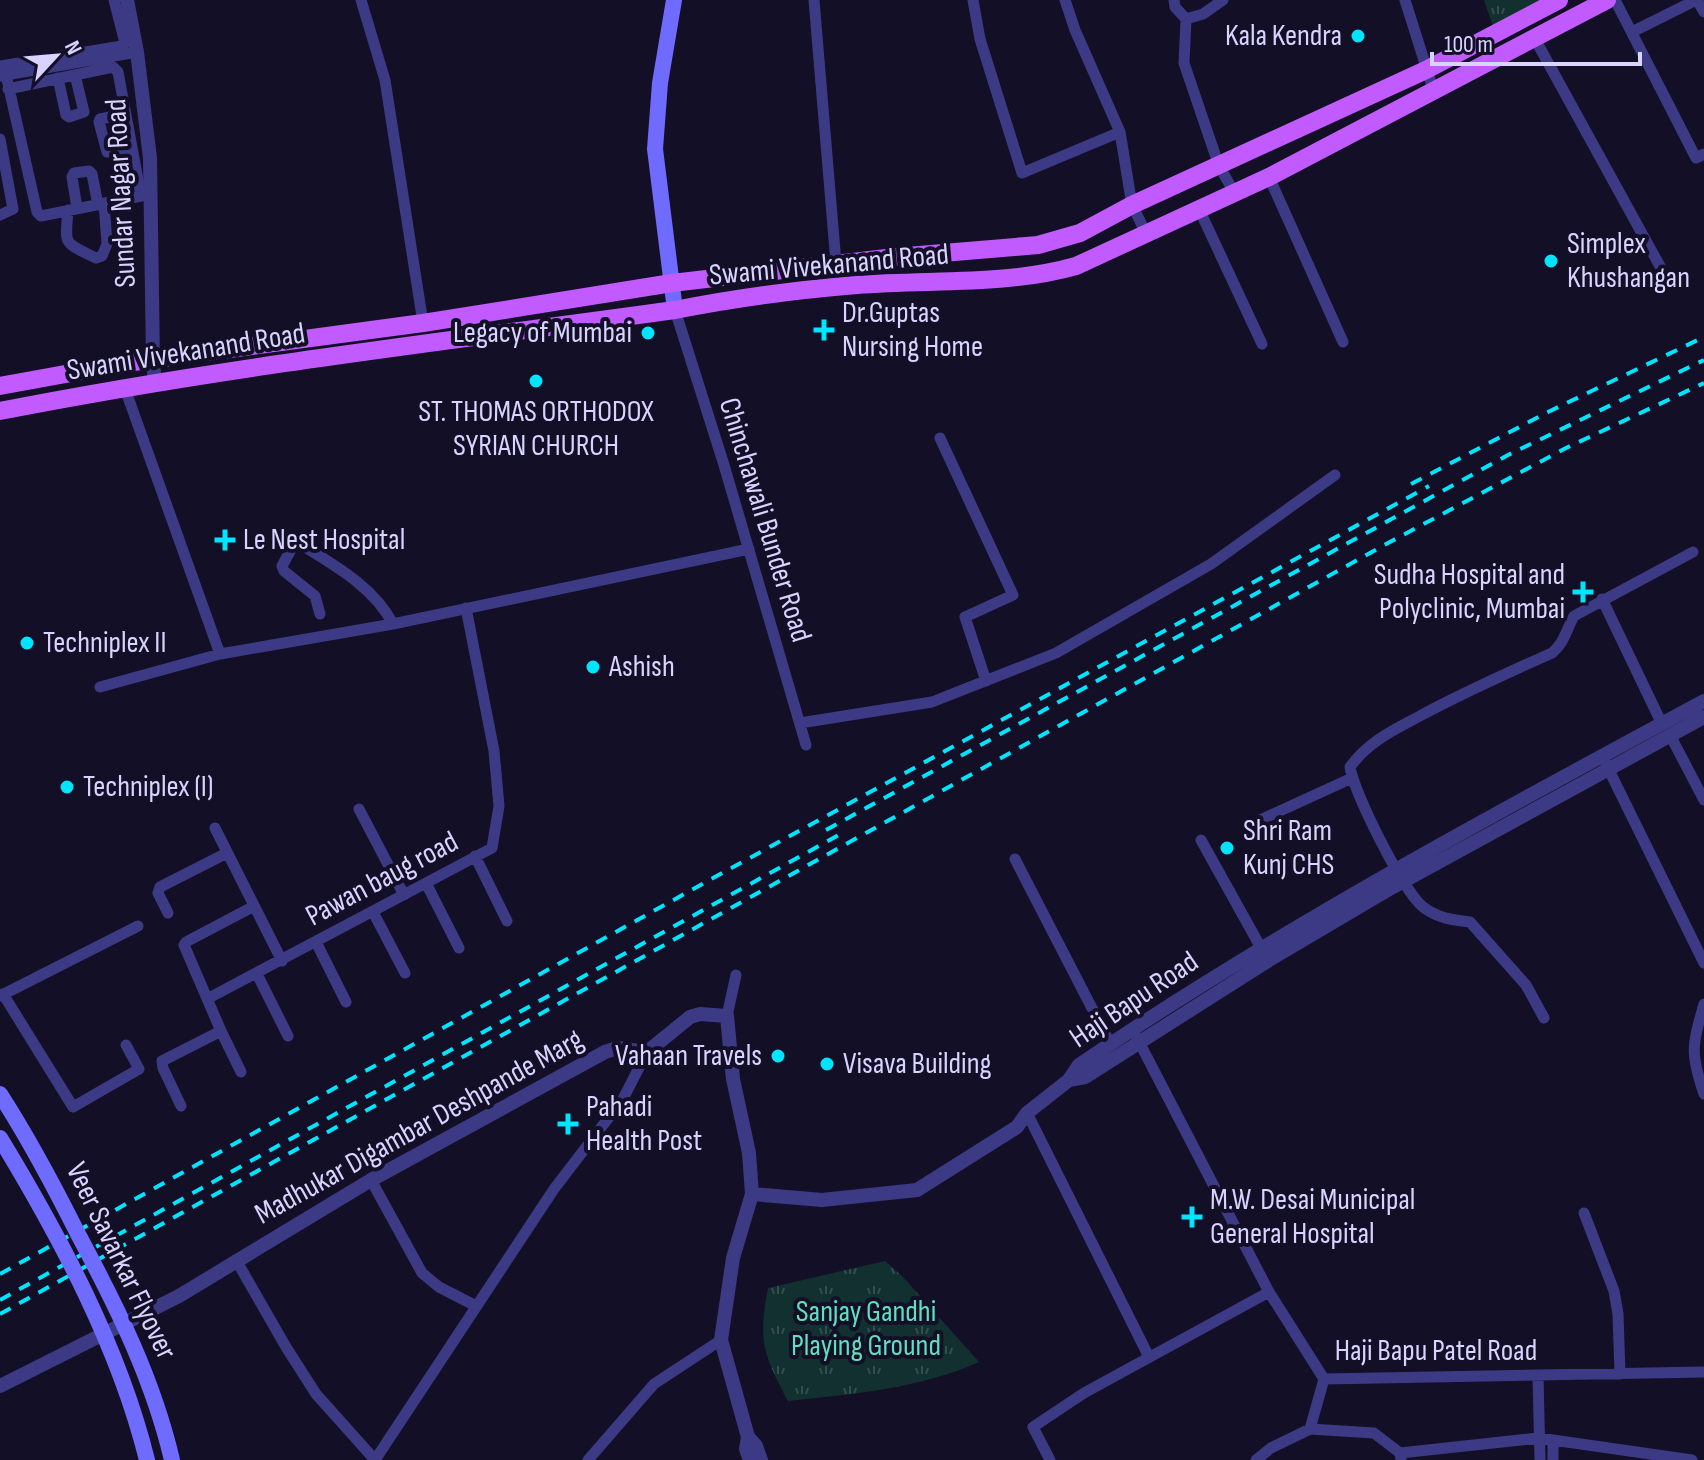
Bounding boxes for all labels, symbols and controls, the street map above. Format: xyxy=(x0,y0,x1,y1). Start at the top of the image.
north arrow xyxy=(16,16,96,96)
scale bar xyxy=(1432,16,1640,66)
place label: Kala Kendra xyxy=(1225,18,1342,54)
marker: Kala Kendra xyxy=(1349,27,1367,45)
text: 100 m xyxy=(1444,30,1493,59)
text: N xyxy=(58,37,87,59)
street label: Sundar Nagar Road xyxy=(98,98,144,288)
place label: Simplex Khushangan xyxy=(1567,226,1690,296)
street label: Swami Vivekanand Road xyxy=(708,237,950,293)
marker: Simplex Khushangan xyxy=(1542,252,1560,270)
place label: Dr.Guptas Nursing Home xyxy=(842,295,983,365)
street label: Swami Vivekanand Road xyxy=(64,315,308,389)
place label: Legacy of Mumbai xyxy=(453,315,632,351)
marker: Dr.Guptas Nursing Home xyxy=(813,319,835,341)
marker: Legacy of Mumbai xyxy=(639,324,657,342)
marker: ST. THOMAS ORTHODOX SYRIAN CHURCH xyxy=(527,372,545,390)
place label: ST. THOMAS ORTHODOX SYRIAN CHURCH xyxy=(418,394,654,464)
street label: Chinchawali Bunder Road xyxy=(711,394,819,646)
place label: Le Nest Hospital xyxy=(243,522,405,558)
marker: Le Nest Hospital xyxy=(214,529,236,551)
place label: Sudha Hospital and Polyclinic, Mumbai xyxy=(1374,557,1565,627)
marker: Sudha Hospital and Polyclinic, Mumbai xyxy=(1572,581,1594,603)
place label: Techniplex II xyxy=(43,625,166,661)
marker: Techniplex II xyxy=(18,634,36,652)
place label: Ashish xyxy=(608,649,675,685)
marker: Ashish xyxy=(584,658,602,676)
place label: Techniplex (I) xyxy=(83,769,213,805)
marker: Techniplex (I) xyxy=(58,778,76,796)
place label: Shri Ram Kunj CHS xyxy=(1243,813,1334,883)
street label: Pawan baug road xyxy=(300,824,464,934)
marker: Shri Ram Kunj CHS xyxy=(1218,839,1236,857)
street label: Haji Bapu Road xyxy=(1063,944,1205,1056)
street label: Madhukar Digambar Deshpande Marg xyxy=(249,1022,589,1232)
place label: Vahaan Travels xyxy=(615,1038,762,1074)
place label: Visava Building xyxy=(843,1046,992,1082)
marker: Vahaan Travels xyxy=(769,1047,787,1065)
marker: Visava Building xyxy=(818,1055,836,1073)
place label: Pahadi Health Post xyxy=(586,1089,702,1159)
marker: Pahadi Health Post xyxy=(557,1113,579,1135)
street label: Veer Savarkar Flyover xyxy=(58,1157,184,1366)
place label: M.W. Desai Municipal General Hospital xyxy=(1210,1182,1415,1252)
marker: M.W. Desai Municipal General Hospital xyxy=(1181,1206,1203,1228)
park label: Sanjay Gandhi Playing Ground xyxy=(791,1294,941,1364)
street label: Haji Bapu Patel Road xyxy=(1335,1333,1537,1369)

